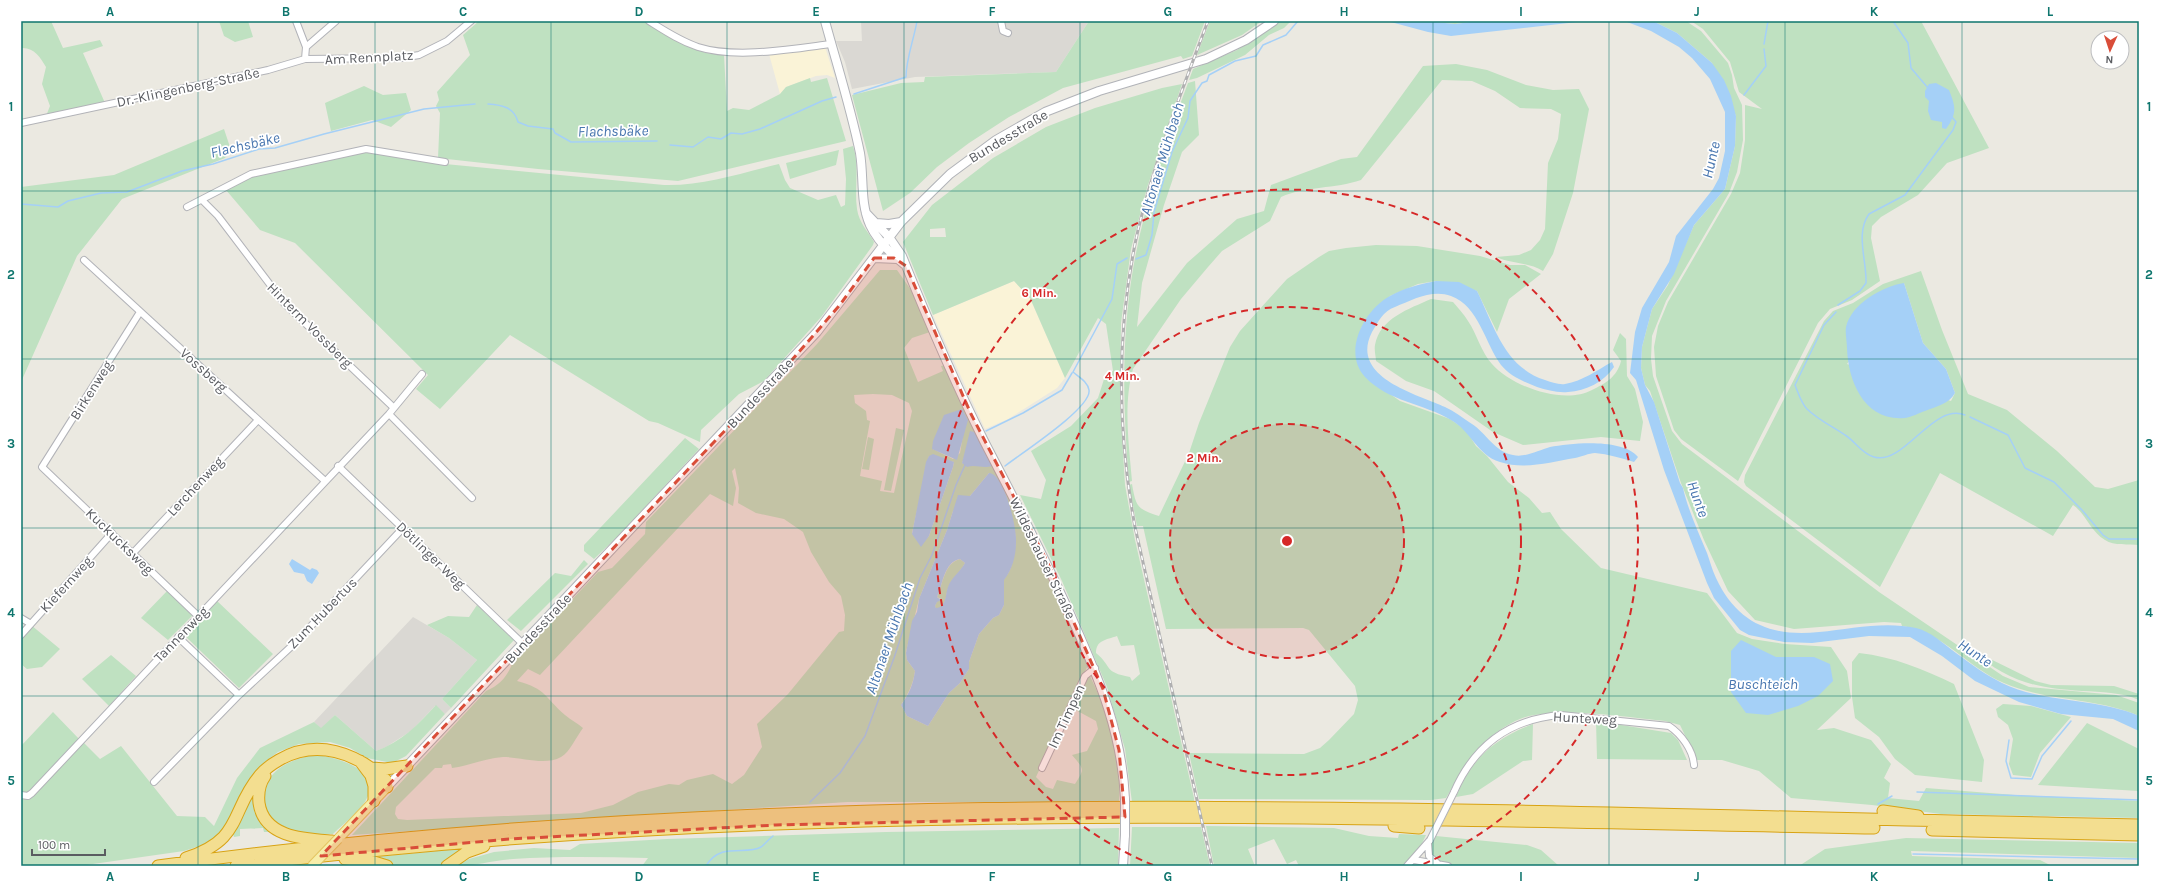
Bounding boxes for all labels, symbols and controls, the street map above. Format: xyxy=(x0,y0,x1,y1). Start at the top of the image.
text: A xyxy=(106,4,114,19)
text: B xyxy=(282,4,290,19)
text: C xyxy=(459,4,467,19)
text: D xyxy=(635,4,644,19)
text: E xyxy=(812,4,820,19)
text: F xyxy=(988,4,996,19)
text: G xyxy=(1164,4,1172,19)
text: H xyxy=(1339,4,1349,19)
text: I xyxy=(1519,4,1523,19)
text: J xyxy=(1694,4,1700,19)
text: K xyxy=(1870,4,1879,19)
text: L xyxy=(2047,4,2054,19)
north arrow xyxy=(2090,30,2130,70)
street label: Am Rennplatz xyxy=(324,47,414,68)
text: N xyxy=(2105,53,2114,66)
street label: Dr.-Klingenberg-Straße xyxy=(115,64,261,111)
text: 1 xyxy=(9,99,13,114)
text: 1 xyxy=(2147,99,2151,114)
water label: Altonaer Mühlbach xyxy=(1136,100,1188,218)
street label: Bundesstraße xyxy=(965,106,1051,167)
water label: Flachsbäke xyxy=(578,121,649,141)
water label: Flachsbäke xyxy=(209,128,281,162)
water label: Hunte xyxy=(1698,140,1724,180)
text: 2 xyxy=(7,267,15,282)
text: 2 xyxy=(2145,267,2153,282)
street label: Hinterm Vossberg xyxy=(263,279,356,372)
text: 6 Min. xyxy=(1022,286,1057,300)
street label: Vossberg xyxy=(176,345,231,396)
street label: Bundesstraße xyxy=(724,355,797,432)
street label: Birkenweg xyxy=(67,357,116,423)
text: 4 Min. xyxy=(1105,369,1140,383)
text: 3 xyxy=(7,436,15,451)
text: 3 xyxy=(2145,436,2153,451)
text: 2 Min. xyxy=(1187,451,1222,465)
street label: Lerchenweg xyxy=(163,453,227,520)
water label: Hunte xyxy=(1683,478,1713,520)
street label: Wildeshauser Straße xyxy=(1006,495,1079,622)
street label: Kuckucksweg xyxy=(82,505,157,578)
street label: Dötlinger Weg xyxy=(393,518,469,593)
centre of rings xyxy=(1280,534,1294,548)
street label: Kiefernweg xyxy=(36,552,96,616)
street label: Zum Hubertus xyxy=(284,574,361,653)
water label: Altonaer Mühlbach xyxy=(861,580,917,696)
street label: Bundesstraße xyxy=(502,590,575,667)
street label: Tannenweg xyxy=(150,603,212,666)
text: 4 xyxy=(7,605,15,620)
text: 4 xyxy=(2145,605,2153,620)
water label: Hunte xyxy=(1954,635,1996,671)
water label: Buschteich xyxy=(1728,675,1798,693)
street label: Im Timpen xyxy=(1044,682,1089,751)
street label: Hunteweg xyxy=(1553,708,1617,729)
text: 5 xyxy=(7,773,15,788)
text: 5 xyxy=(2145,773,2153,788)
scale bar xyxy=(32,831,105,857)
text: 100 m xyxy=(38,838,70,852)
text: A xyxy=(106,869,114,884)
text: B xyxy=(282,869,290,884)
text: C xyxy=(459,869,467,884)
text: D xyxy=(635,869,644,884)
text: E xyxy=(812,869,820,884)
text: F xyxy=(988,869,996,884)
text: G xyxy=(1164,869,1172,884)
text: H xyxy=(1339,869,1349,884)
text: I xyxy=(1519,869,1523,884)
text: J xyxy=(1694,869,1700,884)
text: K xyxy=(1870,869,1879,884)
text: L xyxy=(2047,869,2054,884)

